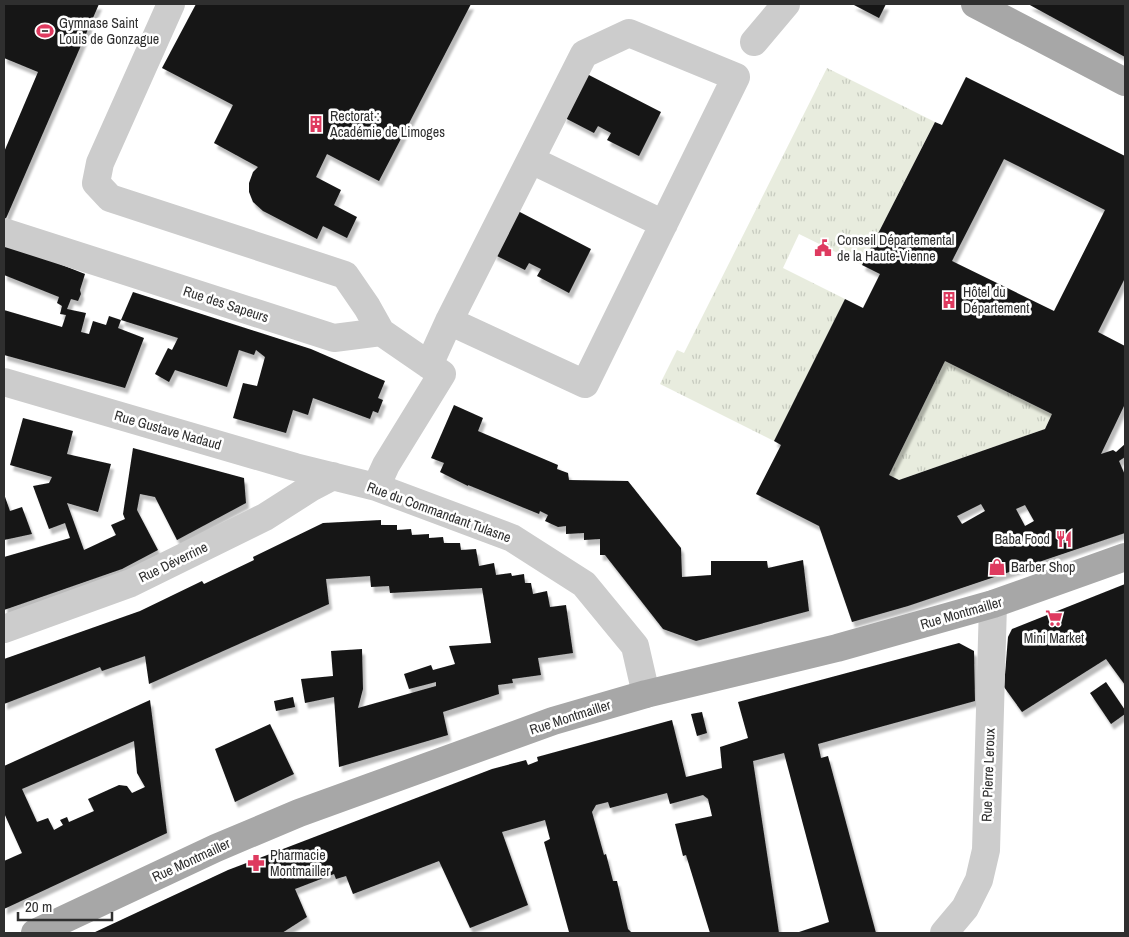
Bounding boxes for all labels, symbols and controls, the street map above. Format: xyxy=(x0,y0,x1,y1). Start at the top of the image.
place label: Gymnase Saint Louis de Gonzague xyxy=(59,14,159,48)
sports icon: Gymnase Saint Louis de Gonzague xyxy=(35,21,55,41)
place label: Rectorat : Académie de Limoges xyxy=(329,107,445,141)
building icon: Rectorat : Académie de Limoges xyxy=(306,114,326,134)
place label: Conseil Départemental de la Haute-Vienne xyxy=(837,231,954,265)
public building icon: Conseil Départemental de la Haute-Vienne xyxy=(813,238,833,258)
street label: Rue des Sapeurs xyxy=(181,282,271,326)
place label: Hôtel du Département xyxy=(963,283,1029,317)
building icon: Hôtel du Département xyxy=(939,290,959,310)
street label: Rue Gustave Nadaud xyxy=(112,406,224,454)
street label: Rue du Commandant Tulasne xyxy=(365,478,513,546)
restaurant icon: Baba Food xyxy=(1054,529,1074,549)
place label: Baba Food xyxy=(994,530,1050,548)
street label: Rue Déverrine xyxy=(136,538,210,586)
shop icon: Barber Shop xyxy=(987,557,1007,577)
place label: Barber Shop xyxy=(1011,558,1075,576)
street label: Rue Montmailler xyxy=(918,593,1004,633)
supermarket icon: Mini Market xyxy=(1044,608,1064,628)
place label: Mini Market xyxy=(1024,629,1084,647)
street label: Rue Montmailler xyxy=(527,695,613,739)
street label: Rue Pierre Leroux xyxy=(977,728,999,822)
street label: Rue Montmailler xyxy=(149,834,233,886)
place label: Pharmacie Montmailler xyxy=(270,846,330,880)
pharmacy icon: Pharmacie Montmailler xyxy=(246,853,266,873)
scale bar xyxy=(18,890,111,922)
text: 20 m xyxy=(25,896,52,917)

